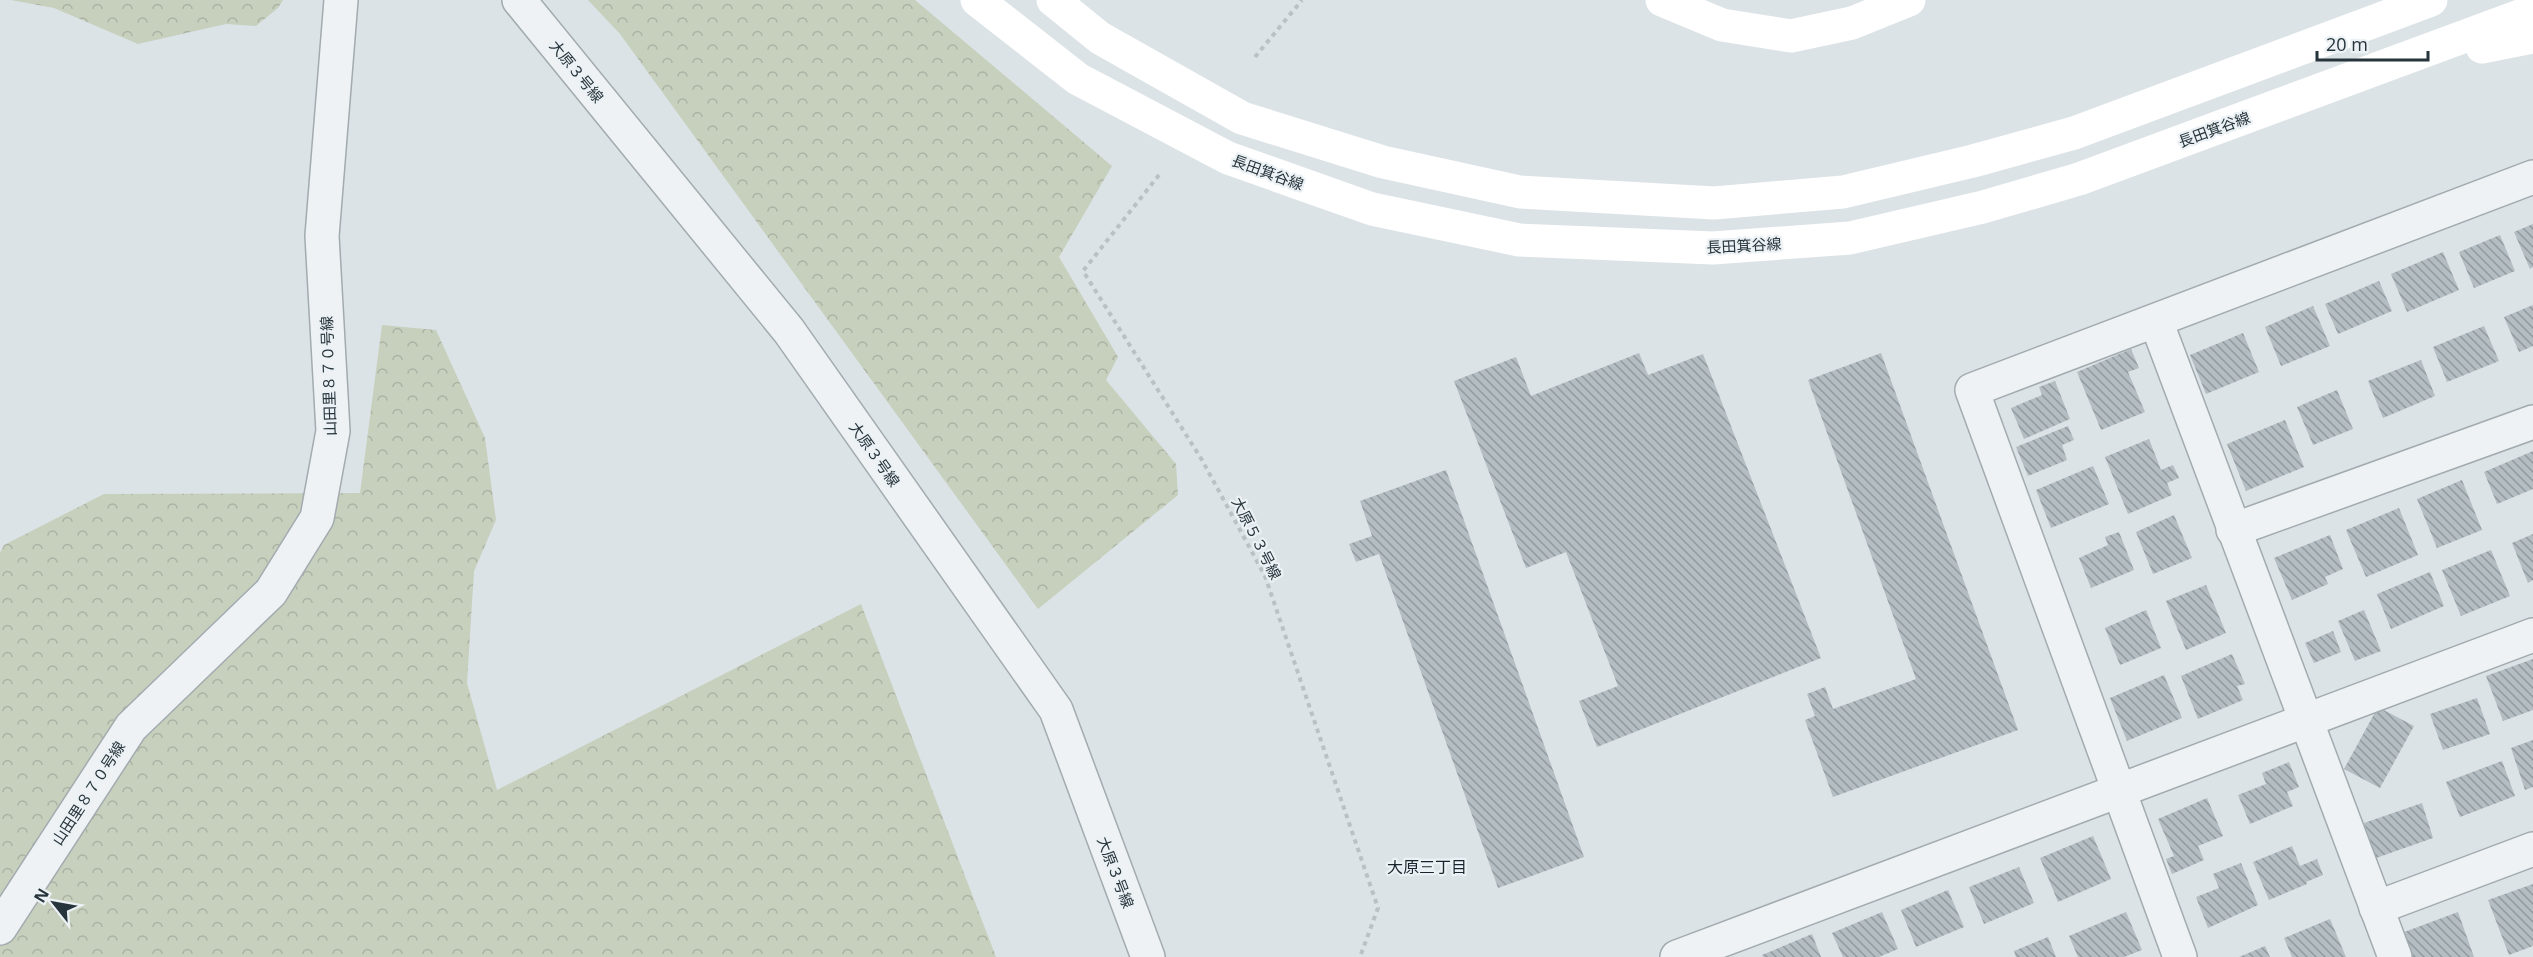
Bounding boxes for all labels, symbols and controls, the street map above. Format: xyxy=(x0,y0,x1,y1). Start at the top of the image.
scale bar xyxy=(2317,24,2428,62)
text: 20 m xyxy=(2326,32,2368,56)
street label: 大原３号線 xyxy=(546,36,608,106)
street label: 長田箕谷線 xyxy=(2175,107,2253,151)
street label: 長田箕谷線 xyxy=(1229,150,1307,194)
street label: 長田箕谷線 xyxy=(1706,233,1782,257)
street label: 山田里８７０号線 xyxy=(316,316,340,436)
street label: 大原３号線 xyxy=(845,418,905,490)
street label: 大原５３号線 xyxy=(1228,493,1286,583)
street label: 山田里８７０号線 xyxy=(47,737,129,849)
street label: 大原３号線 xyxy=(1093,833,1139,911)
district label: 大原三丁目 xyxy=(1387,856,1467,878)
north arrow xyxy=(24,873,84,933)
text: N xyxy=(28,884,54,907)

